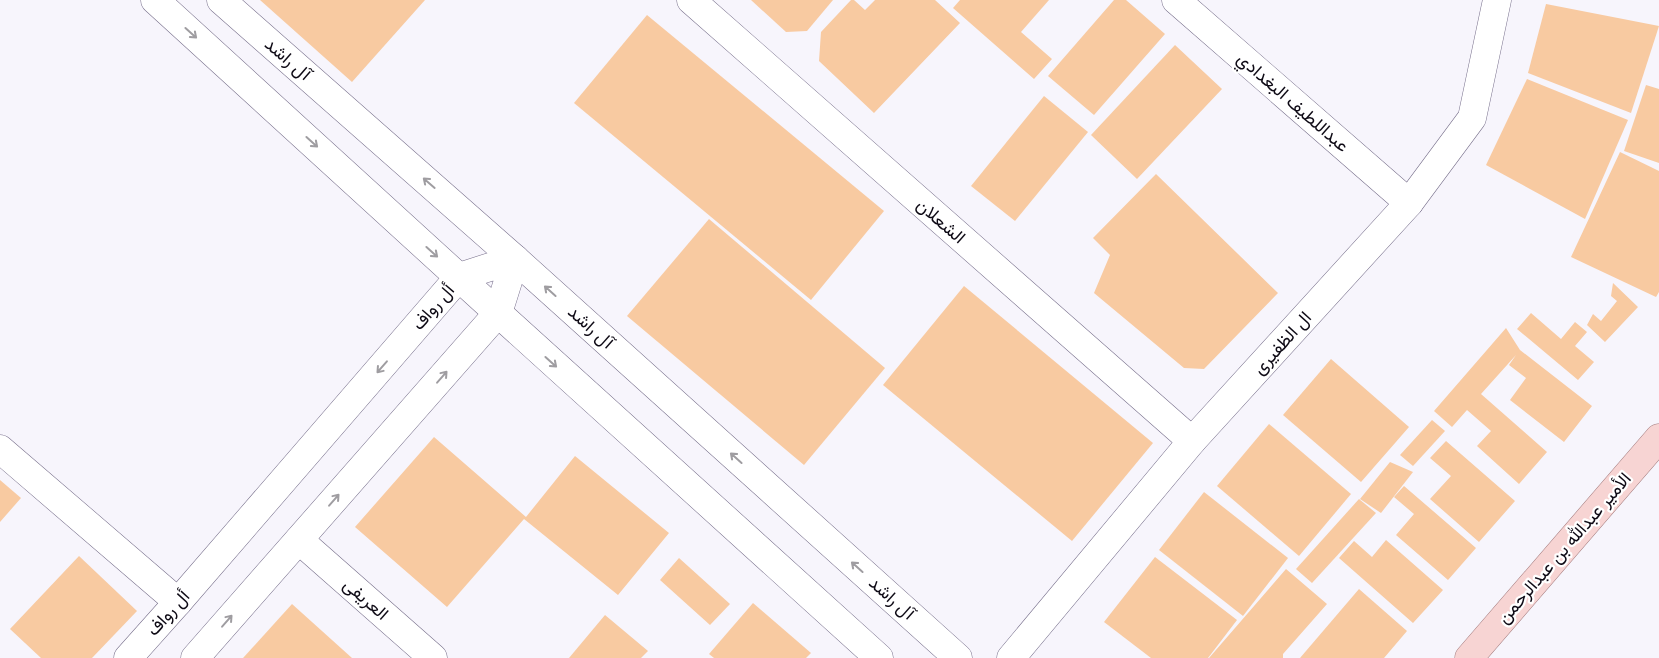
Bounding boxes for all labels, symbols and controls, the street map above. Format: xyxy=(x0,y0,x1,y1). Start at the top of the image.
one-way arrow xyxy=(185,27,198,39)
street label: آل راشد xyxy=(260,33,317,86)
street label: عبداللطيف البغدادي xyxy=(1230,47,1353,160)
one-way arrow xyxy=(305,136,318,148)
one-way arrow xyxy=(422,177,435,189)
street label: الشعلان xyxy=(913,194,970,248)
one-way arrow xyxy=(425,246,438,258)
street label: أل رواف xyxy=(407,279,459,335)
one-way arrow xyxy=(544,285,557,297)
street label: آل راشد xyxy=(563,301,620,355)
street label: ال الظفيرى xyxy=(1248,307,1316,379)
one-way arrow xyxy=(545,356,558,368)
one-way arrow xyxy=(376,360,387,373)
one-way arrow xyxy=(436,371,447,384)
one-way arrow xyxy=(730,452,743,464)
street label: الأمير عبدالله بن عبدالرحمن xyxy=(1492,468,1636,628)
one-way arrow xyxy=(328,493,340,506)
one-way arrow xyxy=(850,561,863,573)
street label: آل راشد xyxy=(864,572,921,626)
street label: العريفى xyxy=(339,573,393,625)
street label: أل رواف xyxy=(142,586,194,640)
one-way arrow xyxy=(221,615,233,628)

